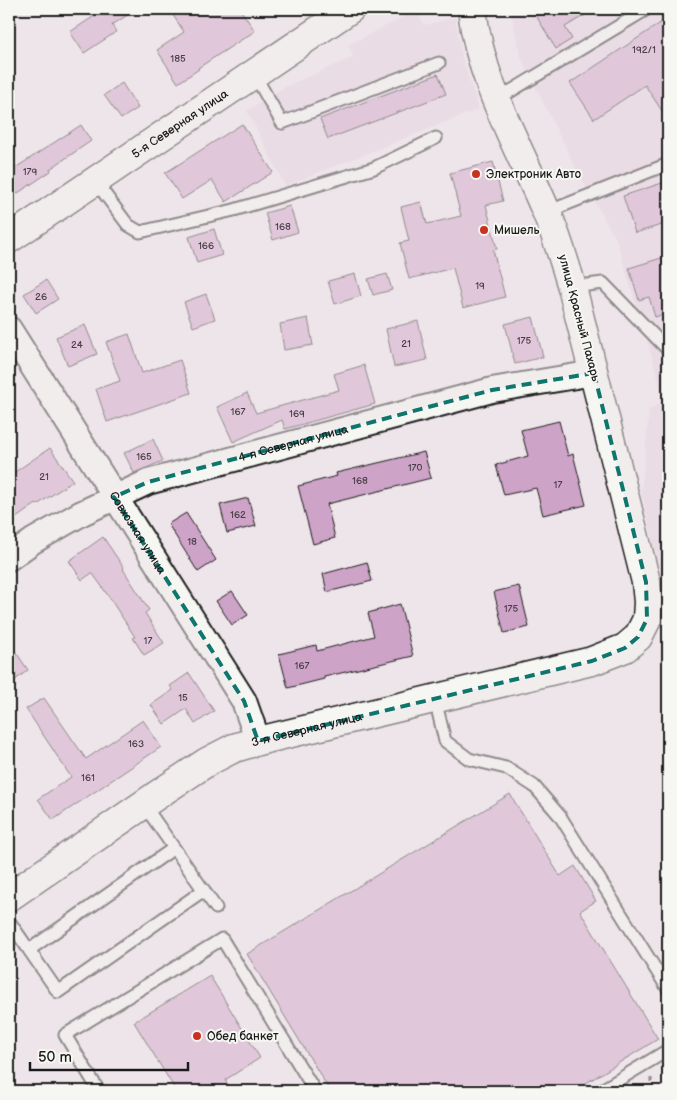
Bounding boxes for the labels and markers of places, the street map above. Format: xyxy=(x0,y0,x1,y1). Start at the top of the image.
place label: Электроник Авто xyxy=(486,167,581,182)
marker: Электроник Авто xyxy=(470,168,482,180)
place label: Мишель xyxy=(494,223,539,238)
marker: Мишель xyxy=(478,224,490,236)
place label: Обед банкет xyxy=(207,1029,279,1044)
marker: Обед банкет xyxy=(191,1030,203,1042)

